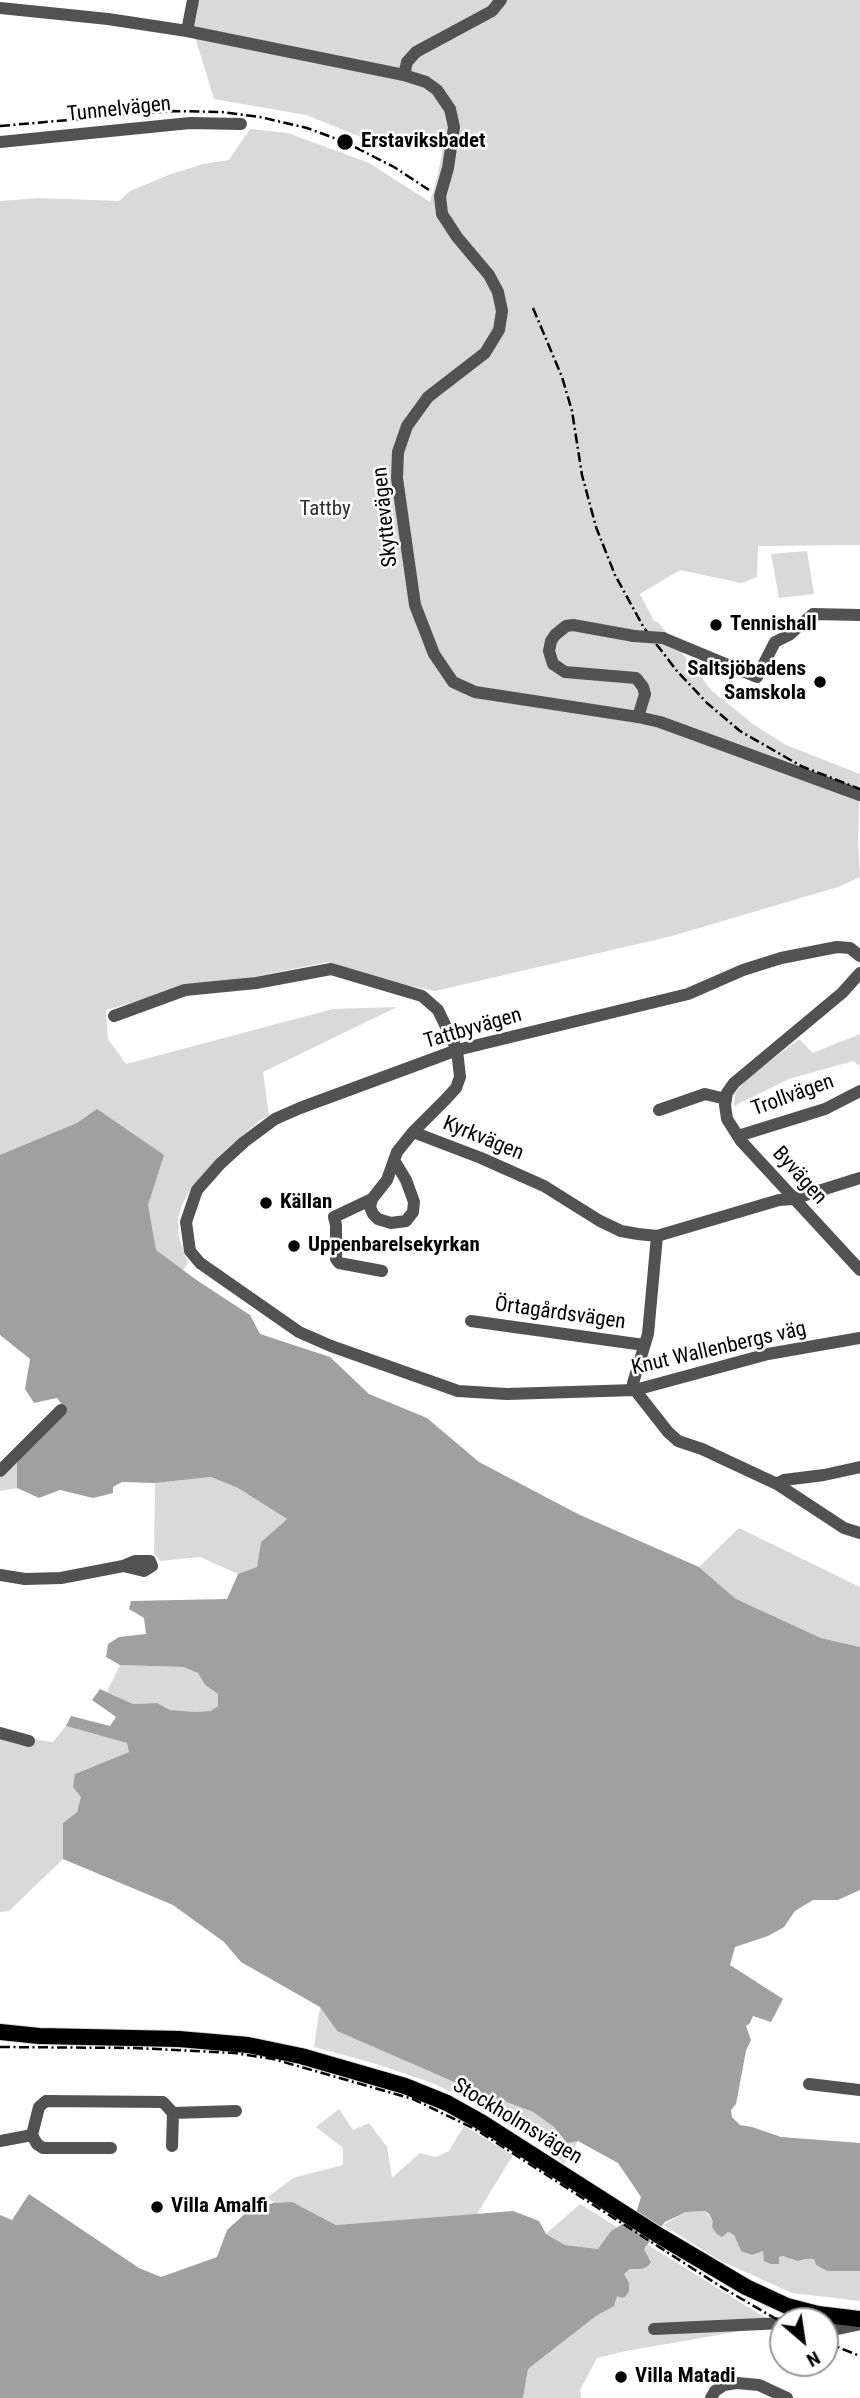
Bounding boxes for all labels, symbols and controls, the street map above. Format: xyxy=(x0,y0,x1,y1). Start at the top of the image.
street label: Tunnelvägen xyxy=(66,92,172,128)
place label: Erstaviksbadet xyxy=(361,129,485,155)
marker: Erstaviksbadet xyxy=(335,132,355,152)
street label: Skyttevägen xyxy=(368,466,404,568)
park label: Tattby xyxy=(299,497,351,523)
place label: Tennishall xyxy=(730,612,817,638)
marker: Tennishall xyxy=(708,617,724,633)
place label: Saltsjöbadens Samskola xyxy=(687,657,806,707)
marker: Saltsjöbadens Samskola xyxy=(812,674,828,690)
street label: Tattbyvägen xyxy=(421,1003,525,1055)
street label: Trollvägen xyxy=(748,1069,838,1123)
street label: Kyrkvägen xyxy=(439,1111,527,1167)
street label: Byvägen xyxy=(766,1142,832,1210)
place label: Källan xyxy=(280,1190,332,1216)
marker: Källan xyxy=(258,1195,274,1211)
place label: Uppenbarelsekyrkan xyxy=(308,1233,480,1259)
marker: Uppenbarelsekyrkan xyxy=(286,1238,302,1254)
street label: Örtagårdsvägen xyxy=(493,1292,627,1336)
street label: Knut Wallenbergs väg xyxy=(629,1317,809,1381)
street label: Stockholmsvägen xyxy=(448,2073,586,2171)
place label: Villa Amalfi xyxy=(171,2194,268,2220)
marker: Villa Amalfi xyxy=(149,2199,165,2215)
north arrow xyxy=(769,2307,839,2377)
text: N xyxy=(803,2346,824,2372)
place label: Villa Matadi xyxy=(635,2364,736,2390)
marker: Villa Matadi xyxy=(613,2369,629,2385)

